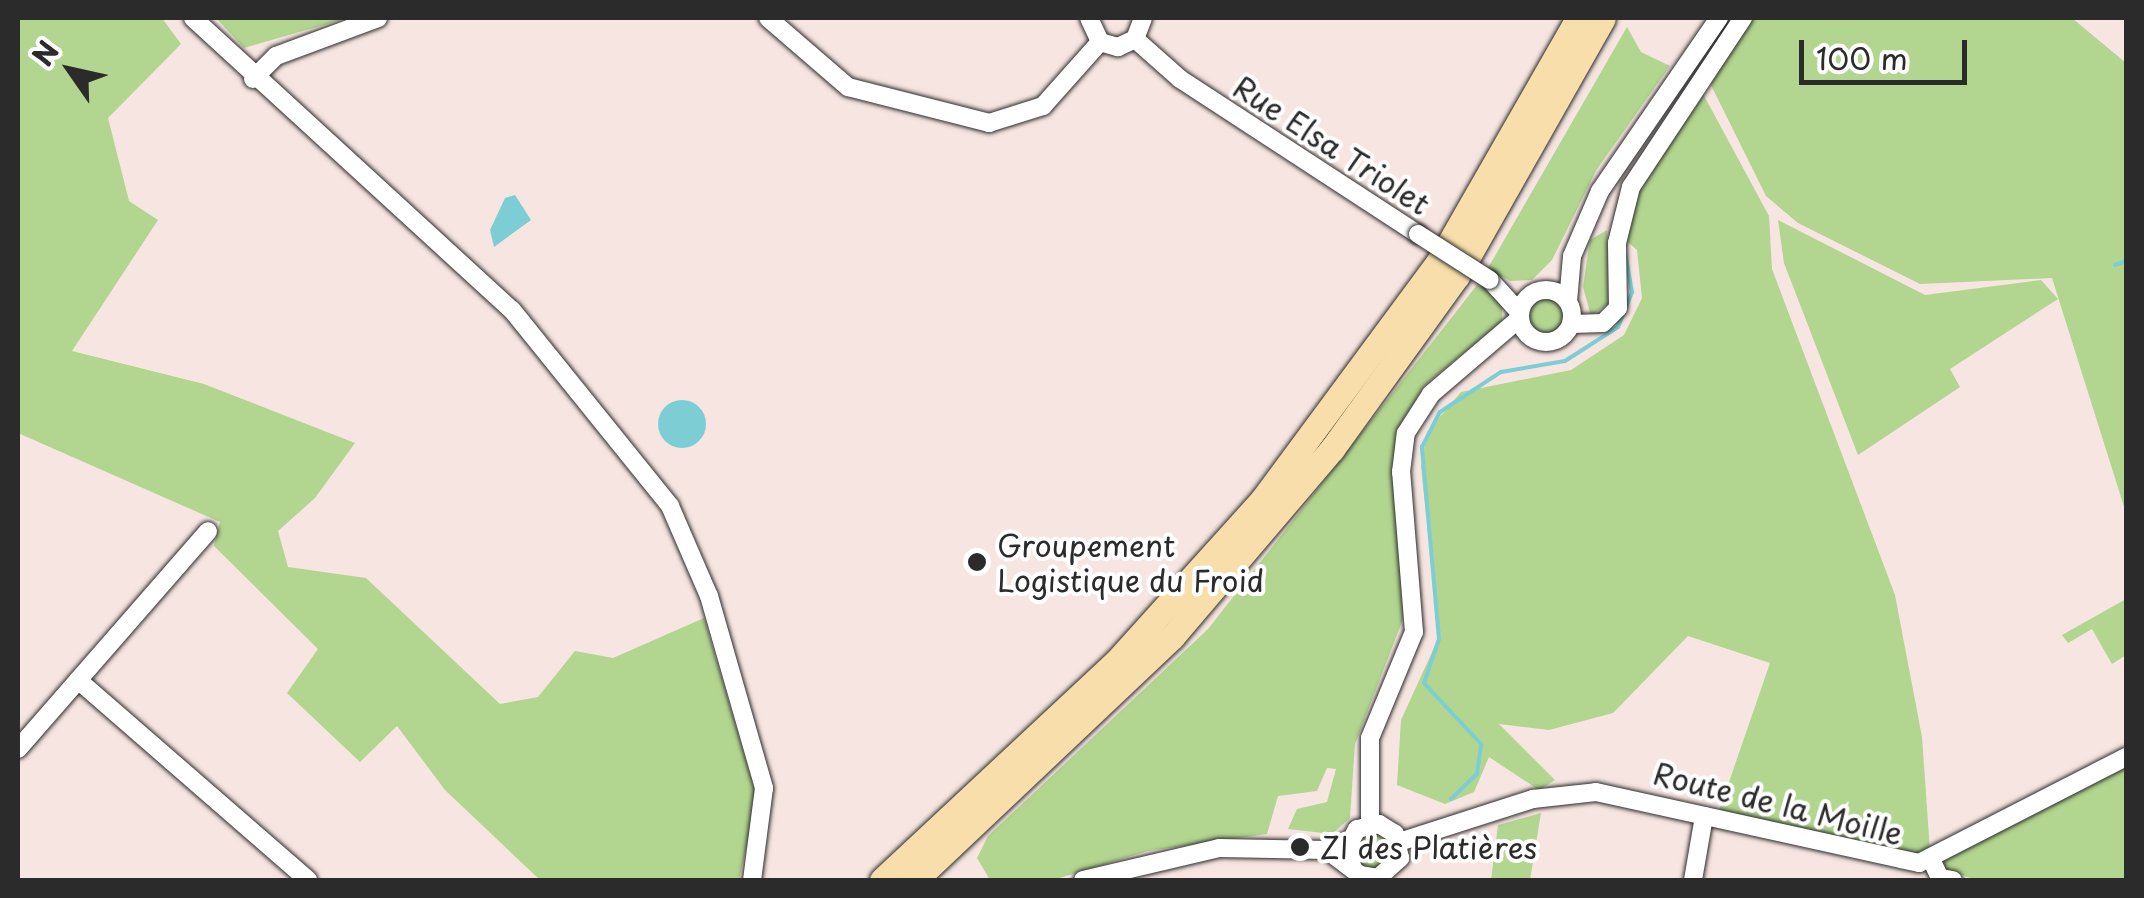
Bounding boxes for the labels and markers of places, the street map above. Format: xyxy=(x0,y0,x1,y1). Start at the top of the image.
place label: Groupement Logistique du Froid xyxy=(997,527,1268,598)
marker: Groupement Logistique du Froid xyxy=(966,551,988,573)
place label: ZI des Platières xyxy=(1320,829,1541,865)
marker: ZI des Platières xyxy=(1289,836,1311,858)

